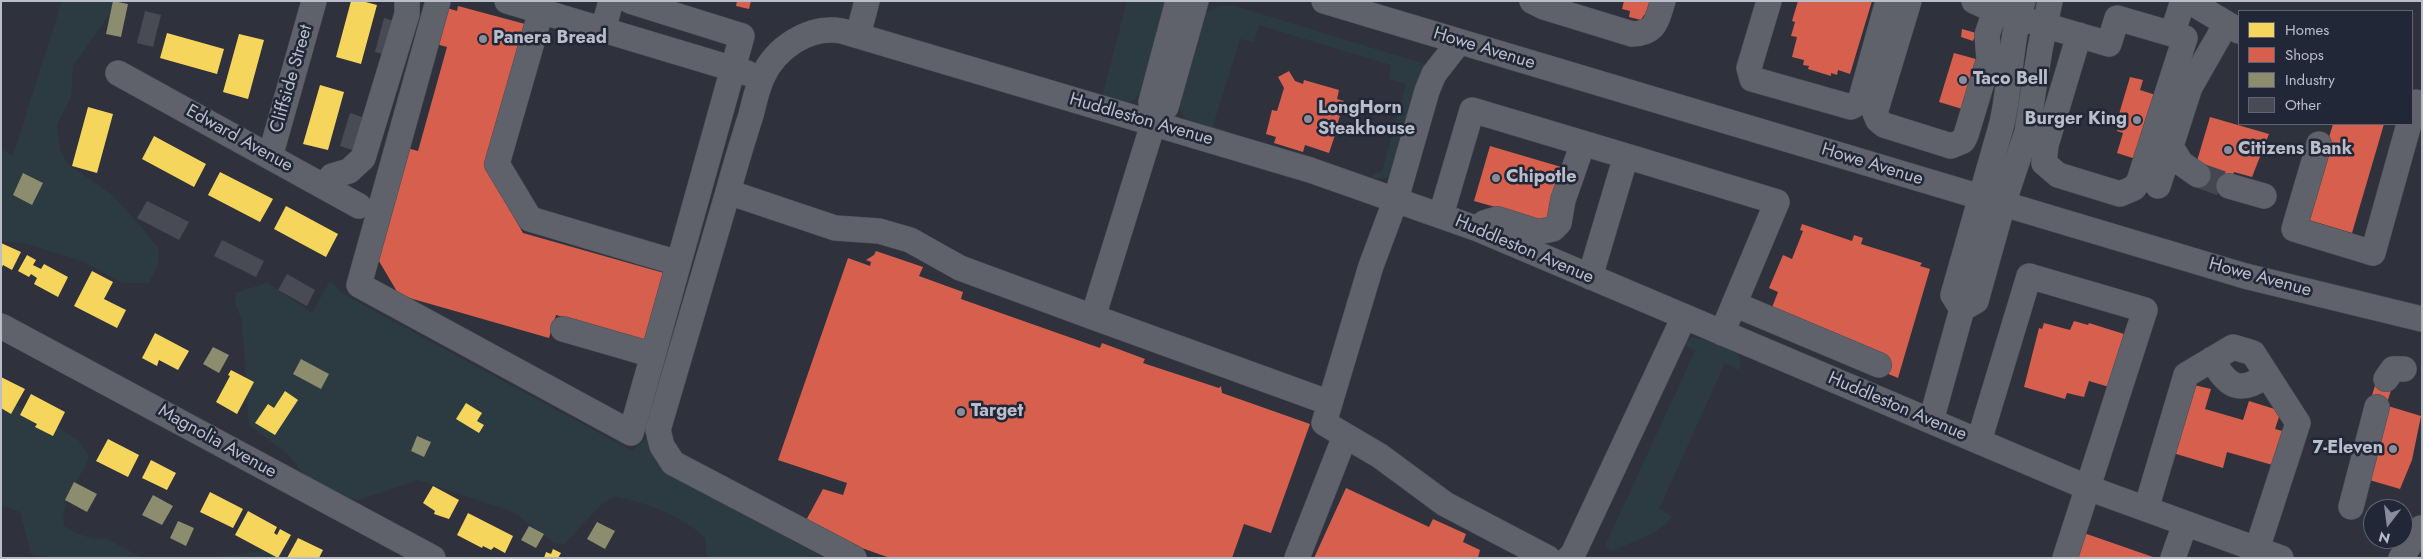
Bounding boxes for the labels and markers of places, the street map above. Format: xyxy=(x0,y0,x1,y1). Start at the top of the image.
place label: Panera Bread xyxy=(493,28,607,50)
marker: Panera Bread xyxy=(477,33,489,45)
place label: Taco Bell xyxy=(1973,69,2048,91)
marker: Taco Bell xyxy=(1957,74,1969,86)
place label: LongHorn Steakhouse xyxy=(1318,98,1415,140)
place label: Burger King xyxy=(2025,109,2127,131)
marker: LongHorn Steakhouse xyxy=(1302,113,1314,125)
marker: Burger King xyxy=(2131,114,2143,126)
place label: Citizens Bank xyxy=(2238,139,2352,161)
marker: Citizens Bank xyxy=(2222,144,2234,156)
place label: Chipotle xyxy=(1506,167,1576,189)
marker: Chipotle xyxy=(1490,172,1502,184)
place label: Target xyxy=(971,401,1023,423)
marker: Target xyxy=(955,406,967,418)
place label: 7-Eleven xyxy=(2313,438,2383,460)
marker: 7-Eleven xyxy=(2387,443,2399,455)

